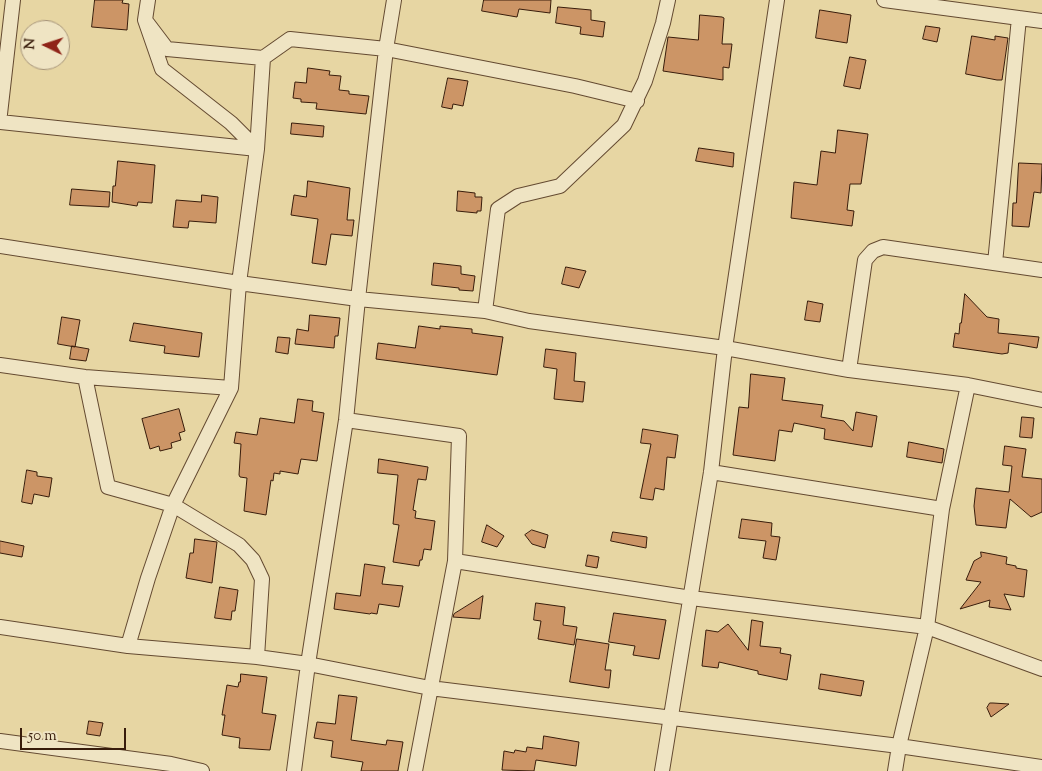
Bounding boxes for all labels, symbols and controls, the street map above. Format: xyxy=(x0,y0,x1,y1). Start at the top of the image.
north arrow xyxy=(20,20,70,70)
text: N xyxy=(21,38,41,50)
scale bar xyxy=(22,718,129,750)
text: 50 m xyxy=(28,726,57,747)

